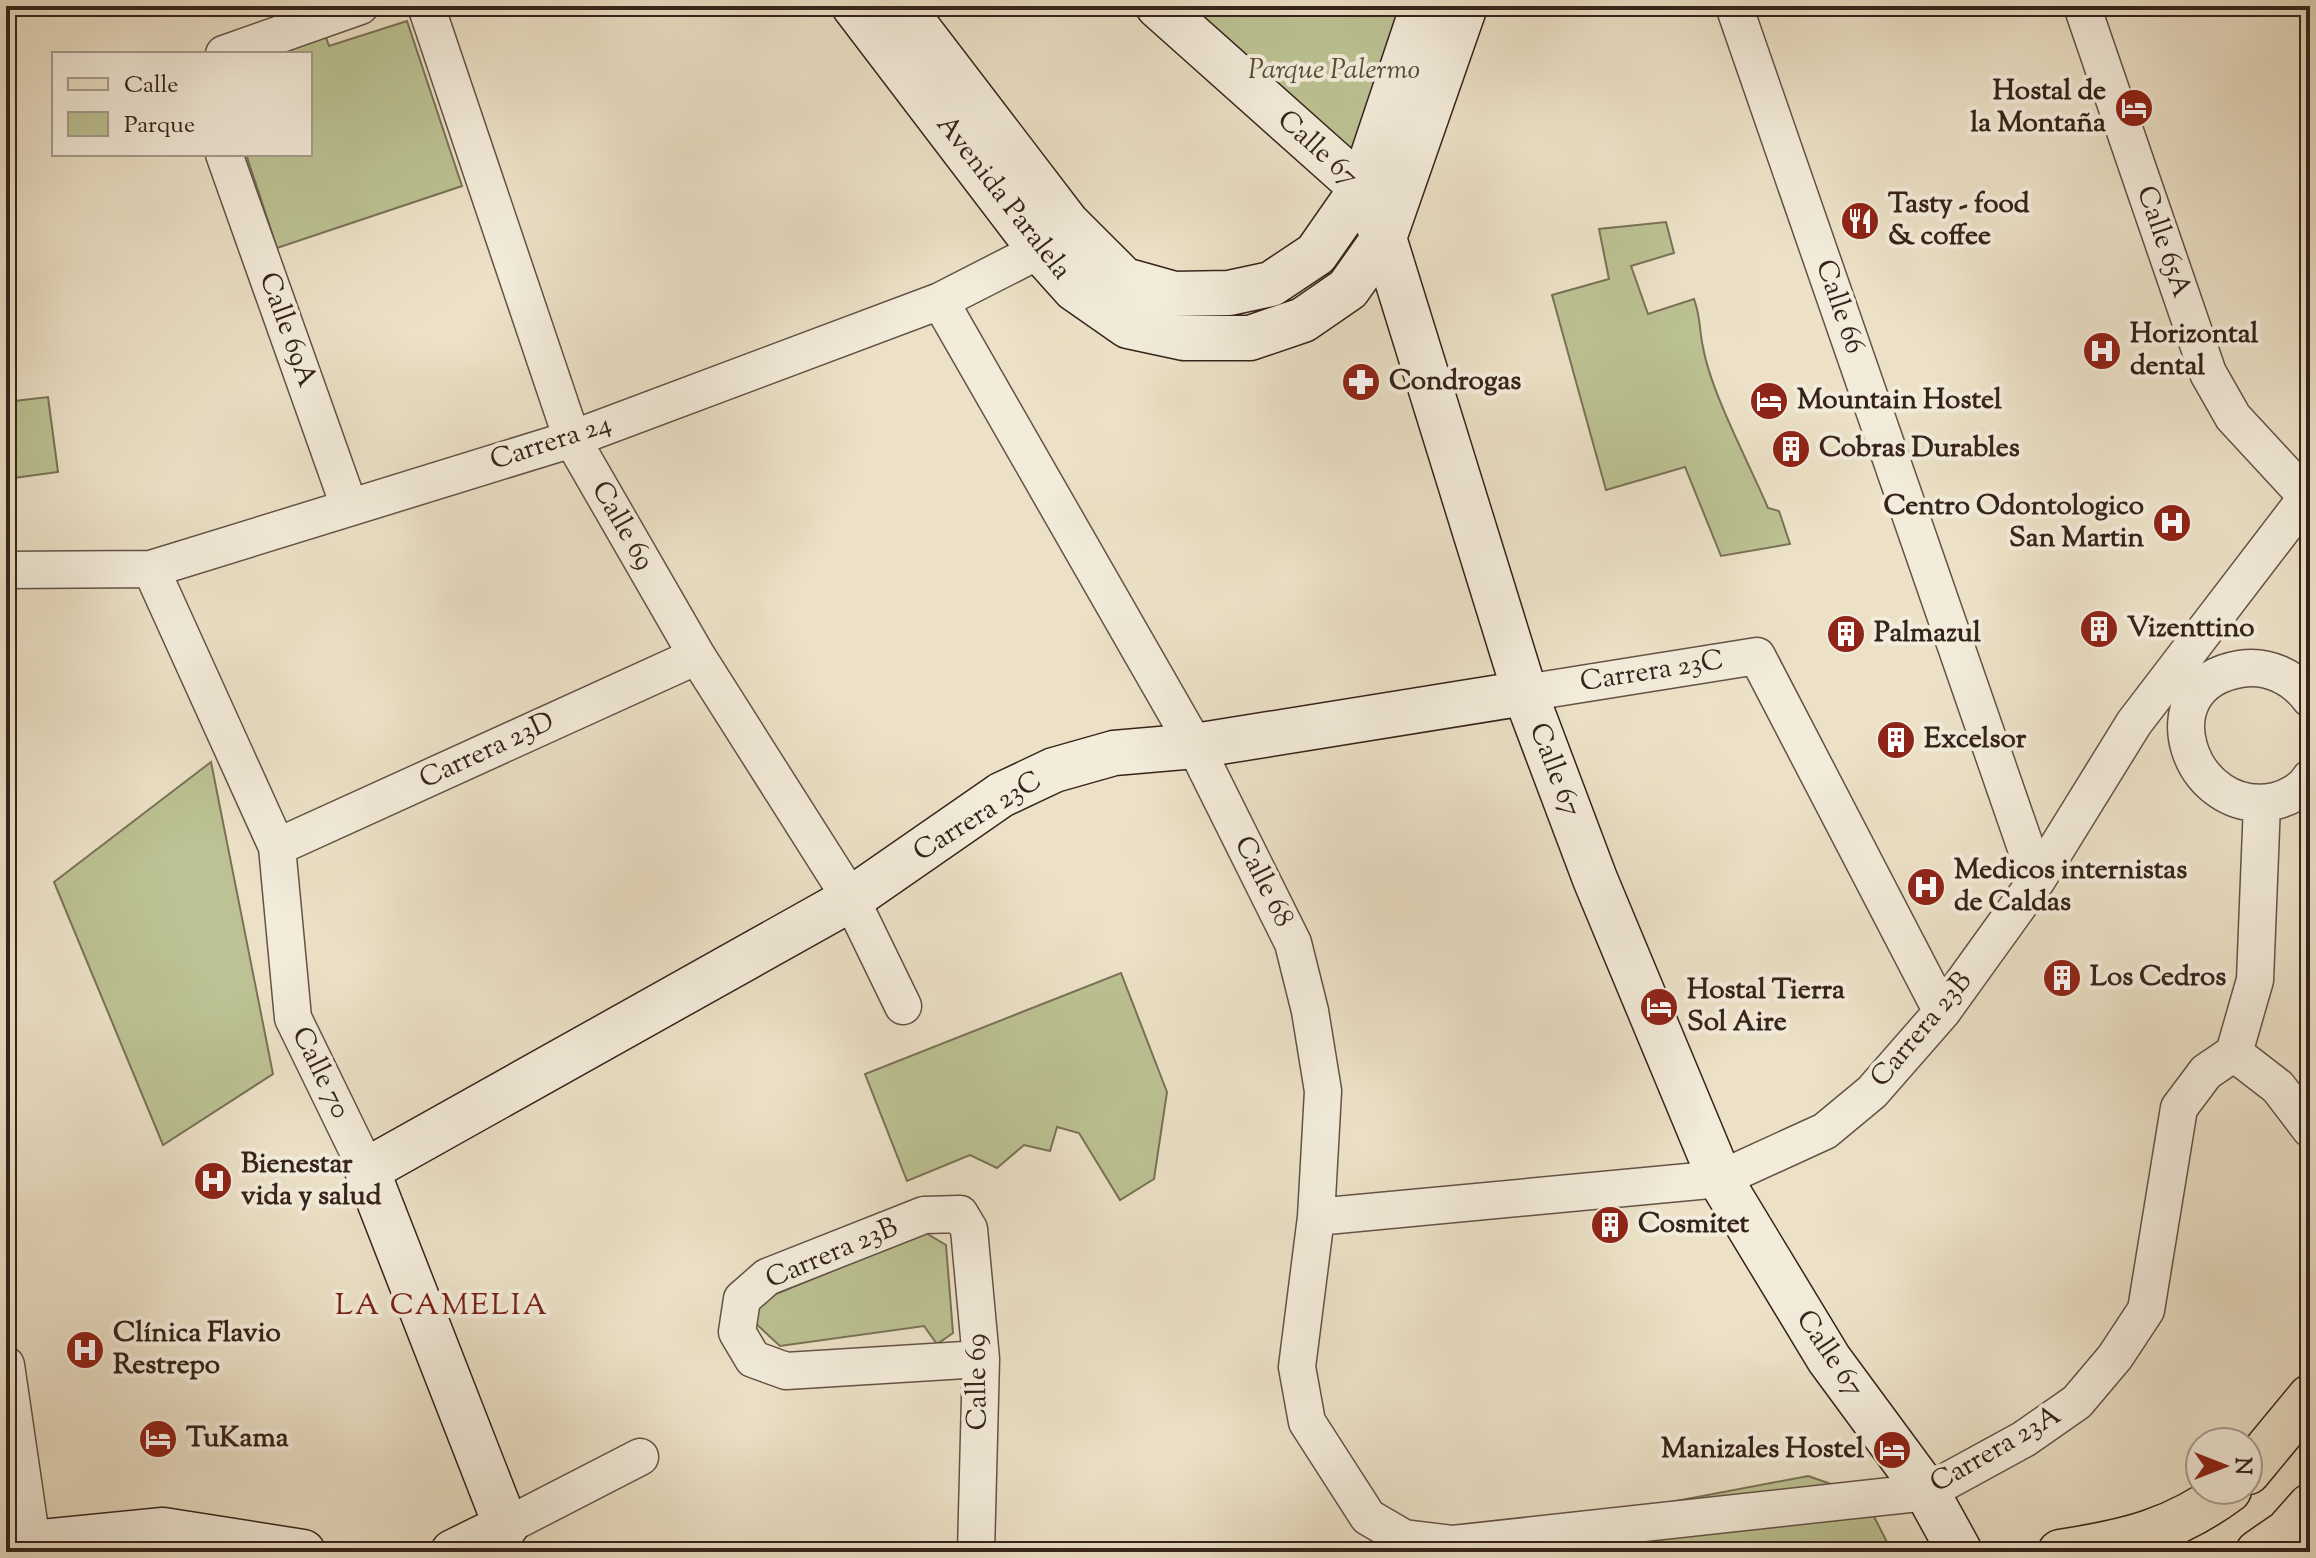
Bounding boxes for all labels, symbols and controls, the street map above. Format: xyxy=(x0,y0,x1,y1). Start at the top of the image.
park label: Parque Palermo xyxy=(1248,51,1420,91)
legend xyxy=(52,52,312,156)
text: Calle xyxy=(124,69,178,103)
place label: Hostal de la Montaña xyxy=(1970,72,2106,144)
hotel icon: Hostal de la Montaña xyxy=(2113,87,2155,129)
street label: Calle 67 xyxy=(1267,102,1367,196)
street label: Avenida Paralela xyxy=(926,107,1080,289)
text: Parque xyxy=(124,109,195,143)
street label: Calle 65A xyxy=(2125,181,2201,303)
place label: Tasty - food & coffee xyxy=(1888,185,2030,257)
restaurant icon: Tasty - food & coffee xyxy=(1839,200,1881,242)
street label: Calle 66 xyxy=(1804,254,1874,360)
street label: Calle 69A xyxy=(248,267,326,393)
place label: Horizontal dental xyxy=(2130,315,2259,387)
hospital icon: Horizontal dental xyxy=(2081,330,2123,372)
pharmacy icon: Condrogas xyxy=(1340,361,1382,403)
place label: Condrogas xyxy=(1389,362,1521,402)
hotel icon: Mountain Hostel xyxy=(1748,380,1790,422)
place label: Mountain Hostel xyxy=(1797,381,2002,421)
street label: Carrera 24 xyxy=(485,405,617,481)
building icon: Cobras Durables xyxy=(1770,428,1812,470)
place label: Cobras Durables xyxy=(1819,429,2020,469)
street label: Calle 69 xyxy=(580,474,664,578)
place label: Centro Odontologico San Martin xyxy=(1883,487,2144,559)
hospital icon: Centro Odontologico San Martin xyxy=(2151,502,2193,544)
building icon: Vizenttino xyxy=(2078,608,2120,650)
place label: Vizenttino xyxy=(2127,609,2255,649)
building icon: Palmazul xyxy=(1825,613,1867,655)
place label: Palmazul xyxy=(1874,614,1981,654)
street label: Carrera 23C xyxy=(1577,641,1727,703)
street label: Carrera 23D xyxy=(413,702,561,800)
street label: Calle 67 xyxy=(1518,717,1590,823)
building icon: Excelsor xyxy=(1875,719,1917,761)
place label: Excelsor xyxy=(1924,720,2027,760)
street label: Carrera 23C xyxy=(906,762,1050,872)
street label: Calle 68 xyxy=(1223,830,1303,934)
place label: Medicos internistas de Caldas xyxy=(1954,851,2187,923)
hospital icon: Medicos internistas de Caldas xyxy=(1905,866,1947,908)
building icon: Los Cedros xyxy=(2041,957,2083,999)
place label: Los Cedros xyxy=(2090,958,2226,998)
street label: Carrera 23B xyxy=(1862,963,1982,1097)
place label: Hostal Tierra Sol Aire xyxy=(1687,971,1845,1043)
hotel icon: Hostal Tierra Sol Aire xyxy=(1638,986,1680,1028)
street label: Calle 70 xyxy=(281,1020,359,1126)
place label: Bienestar vida y salud xyxy=(241,1145,382,1217)
hospital icon: Bienestar vida y salud xyxy=(192,1160,234,1202)
building icon: Cosmitet xyxy=(1589,1204,1631,1246)
place label: Cosmitet xyxy=(1638,1205,1750,1245)
street label: Carrera 23B xyxy=(760,1208,904,1300)
district label: LA CAMELIA xyxy=(335,1285,549,1328)
street label: Calle 67 xyxy=(1785,1302,1873,1406)
place label: Clínica Flavio Restrepo xyxy=(113,1314,281,1386)
hospital icon: Clínica Flavio Restrepo xyxy=(64,1329,106,1371)
street label: Calle 69 xyxy=(957,1333,999,1431)
street label: Carrera 23A xyxy=(1923,1396,2069,1504)
hotel icon: TuKama xyxy=(137,1418,179,1460)
place label: TuKama xyxy=(186,1419,289,1459)
north arrow xyxy=(2184,1426,2264,1506)
hotel icon: Manizales Hostel xyxy=(1871,1429,1913,1471)
place label: Manizales Hostel xyxy=(1661,1430,1864,1470)
text: N xyxy=(2225,1457,2257,1475)

